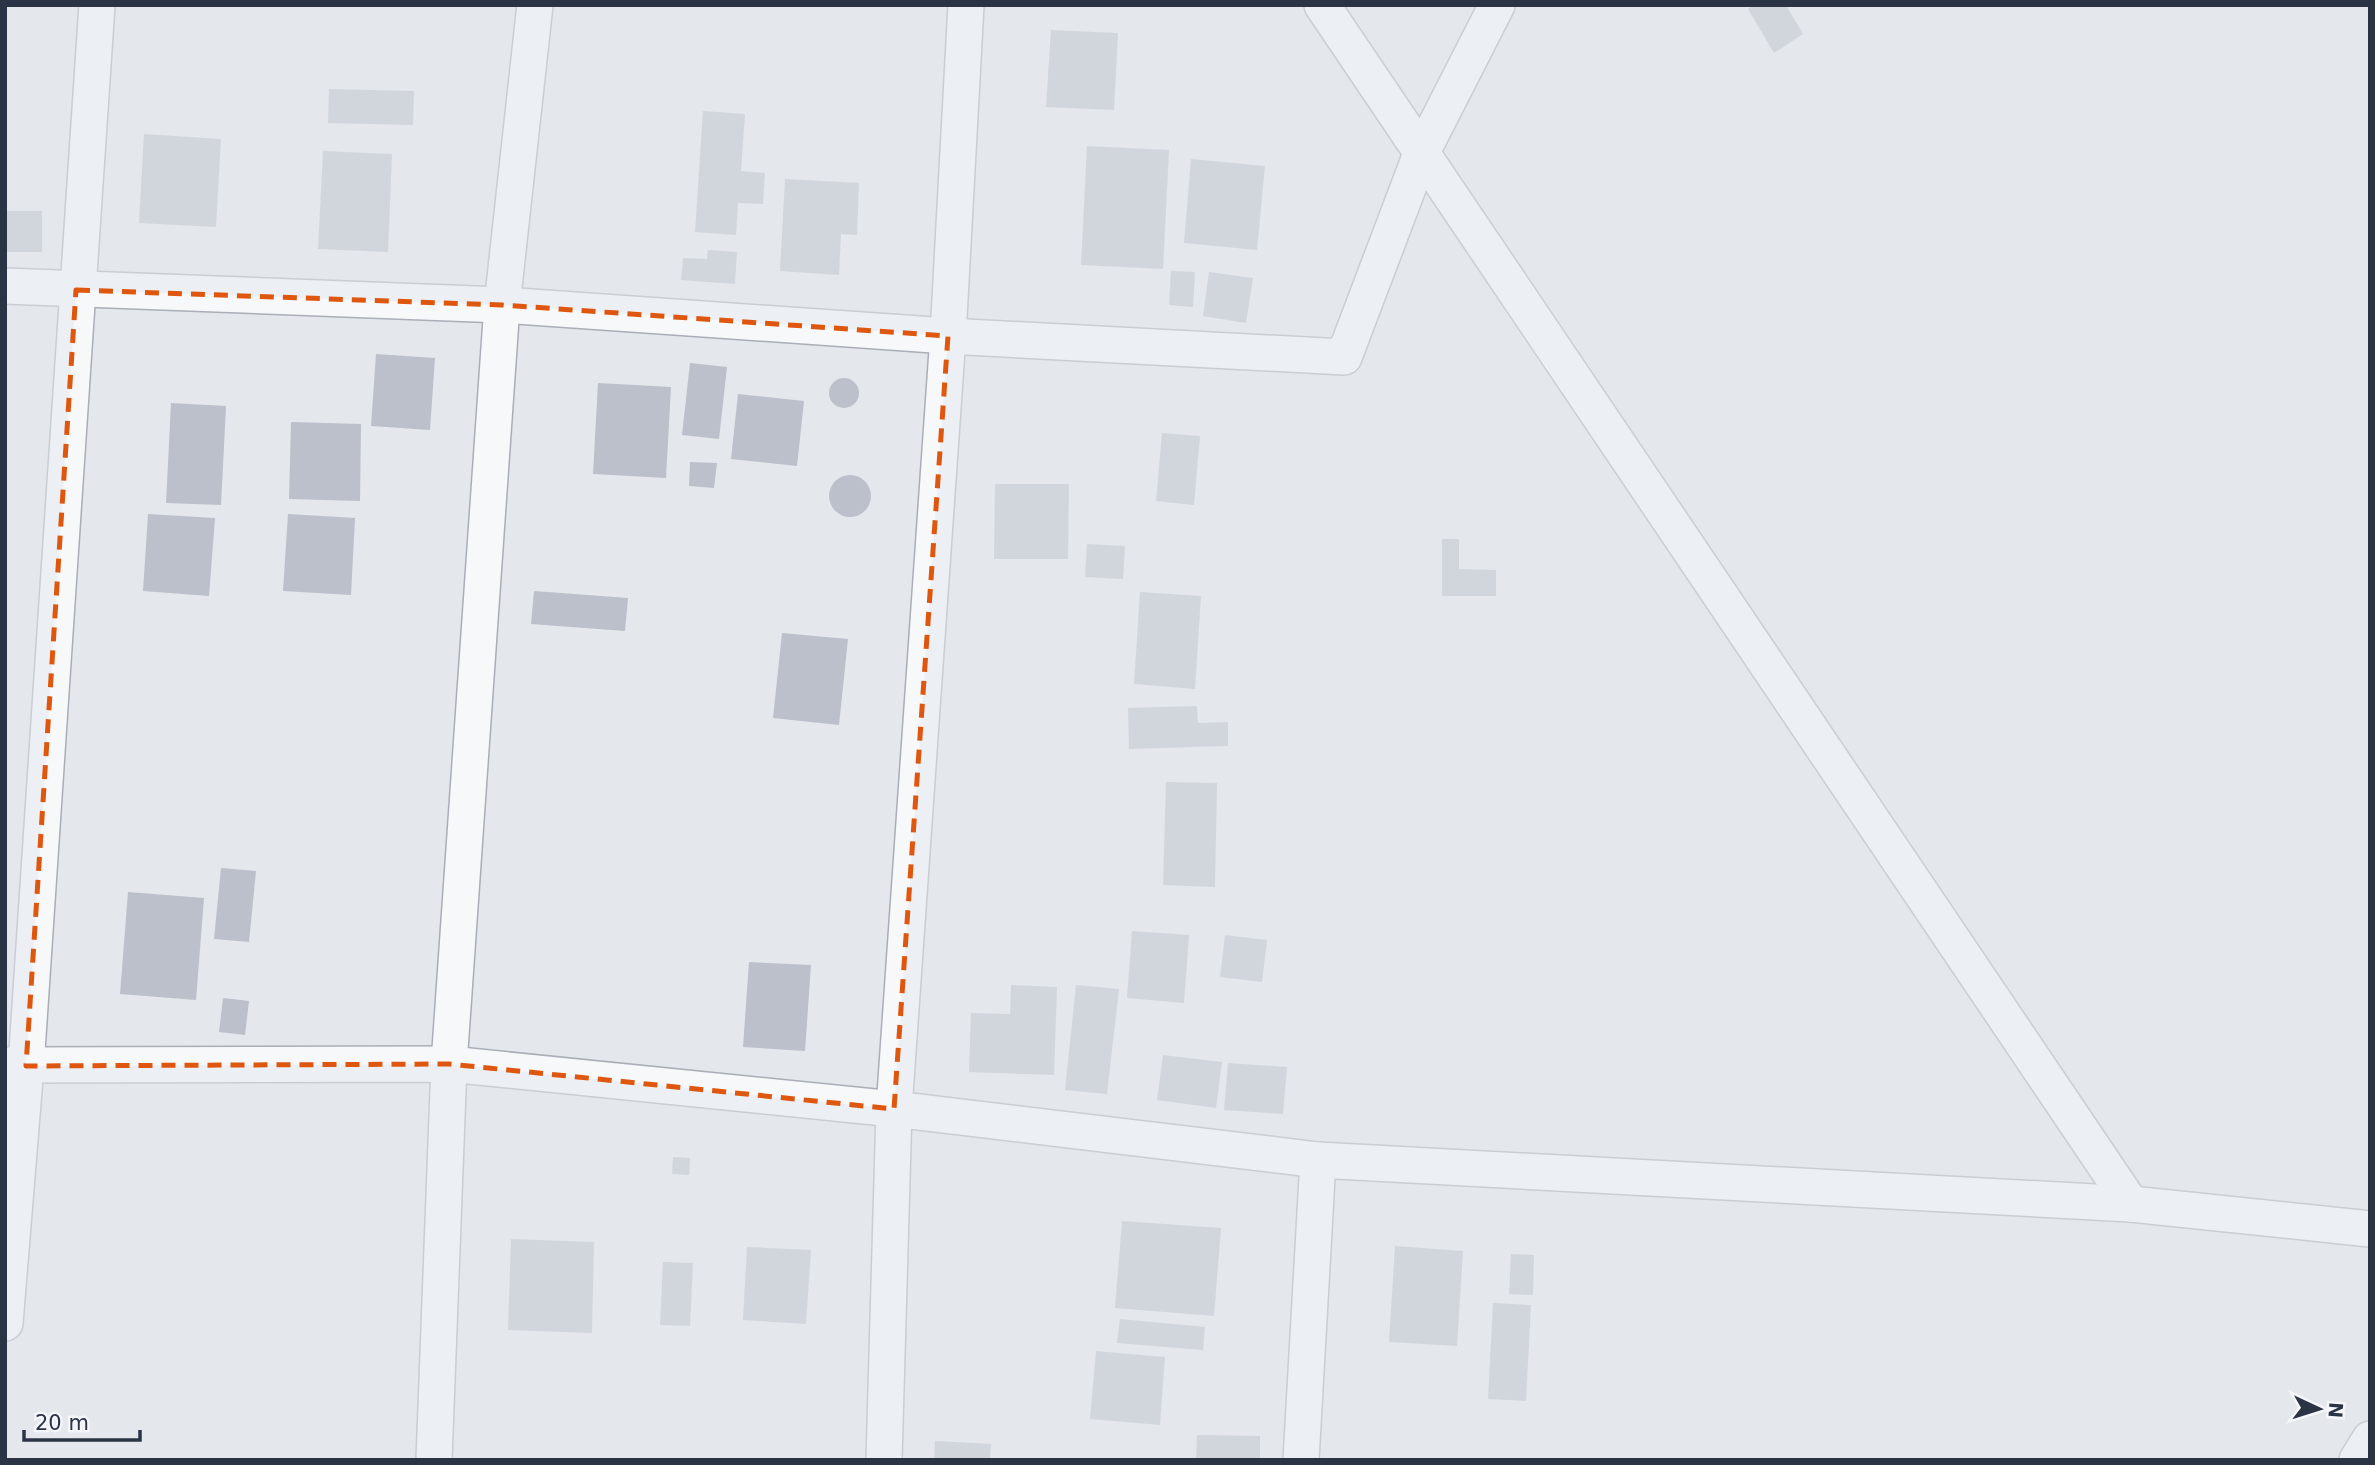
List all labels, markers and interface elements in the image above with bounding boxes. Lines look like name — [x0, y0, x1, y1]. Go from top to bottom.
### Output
north arrow — [2284, 1374, 2354, 1444]
scale bar — [24, 1398, 140, 1442]
text: N — [2324, 1401, 2347, 1419]
text: 20 m — [35, 1411, 89, 1435]

